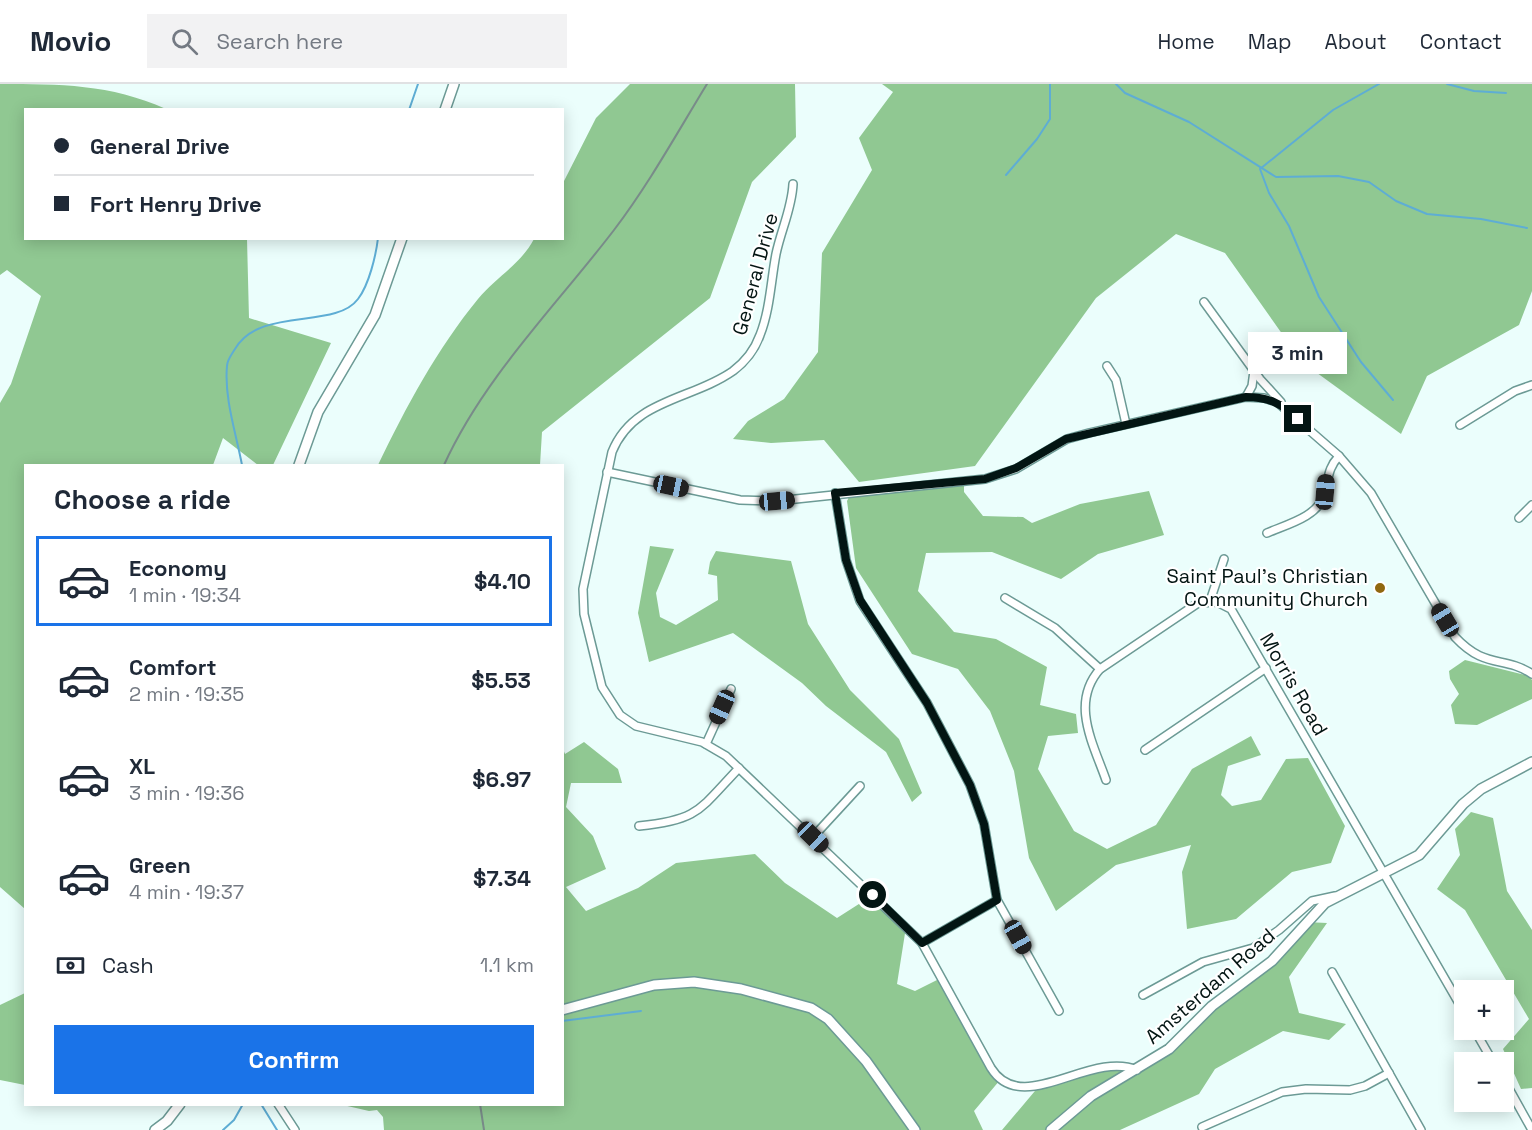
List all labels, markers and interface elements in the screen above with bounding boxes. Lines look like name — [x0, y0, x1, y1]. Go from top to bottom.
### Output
search box — [147, 14, 567, 68]
text: Movio — [30, 23, 111, 59]
icon: search — [168, 25, 201, 58]
text: Search here — [216, 27, 343, 55]
text: Home — [1157, 28, 1215, 55]
text: Map — [1248, 28, 1292, 55]
text: About — [1325, 28, 1387, 55]
text: Contact — [1420, 28, 1502, 55]
text: General Drive — [90, 132, 230, 160]
text: Fort Henry Drive — [90, 190, 262, 218]
street label: General Drive — [726, 210, 784, 338]
callout: 3 min — [1248, 332, 1348, 374]
text: 3 min — [1272, 340, 1323, 366]
route end — [1284, 405, 1311, 432]
car — [652, 473, 690, 499]
car — [1314, 473, 1336, 511]
text: Choose a ride — [54, 482, 231, 517]
car — [758, 490, 796, 512]
icon: car — [57, 554, 111, 608]
text: Economy — [129, 554, 227, 582]
place label: Saint Paul’s Christian Community Church — [1167, 563, 1368, 612]
text: $4.10 — [474, 567, 531, 595]
marker: Saint Paul’s Christian Community Church — [1373, 581, 1387, 595]
text: 1 min · 19:34 — [129, 582, 241, 608]
car — [1428, 600, 1462, 640]
street label: Morris Road — [1254, 628, 1334, 740]
icon: car — [57, 653, 111, 707]
text: Comfort — [129, 653, 217, 681]
text: $5.53 — [471, 666, 531, 694]
text: 2 min · 19:35 — [129, 681, 244, 707]
car — [706, 687, 738, 727]
icon: car — [57, 752, 111, 806]
text: XL — [129, 752, 155, 780]
text: $6.97 — [472, 765, 531, 793]
text: 3 min · 19:36 — [129, 780, 245, 806]
car — [794, 818, 832, 856]
icon: car — [57, 851, 111, 905]
text: Green — [129, 851, 191, 879]
text: $7.34 — [473, 864, 531, 892]
text: 4 min · 19:37 — [129, 879, 244, 905]
route start — [859, 881, 886, 908]
car — [1001, 917, 1035, 957]
street label: Amsterdam Road — [1140, 922, 1280, 1050]
icon: cash — [54, 949, 87, 982]
text: Cash — [102, 951, 154, 979]
text: 1.1 km — [480, 952, 534, 978]
map controls — [1454, 980, 1514, 1112]
button: + — [1454, 980, 1514, 1040]
button: Confirm — [54, 1025, 534, 1094]
button: − — [1454, 1052, 1514, 1112]

